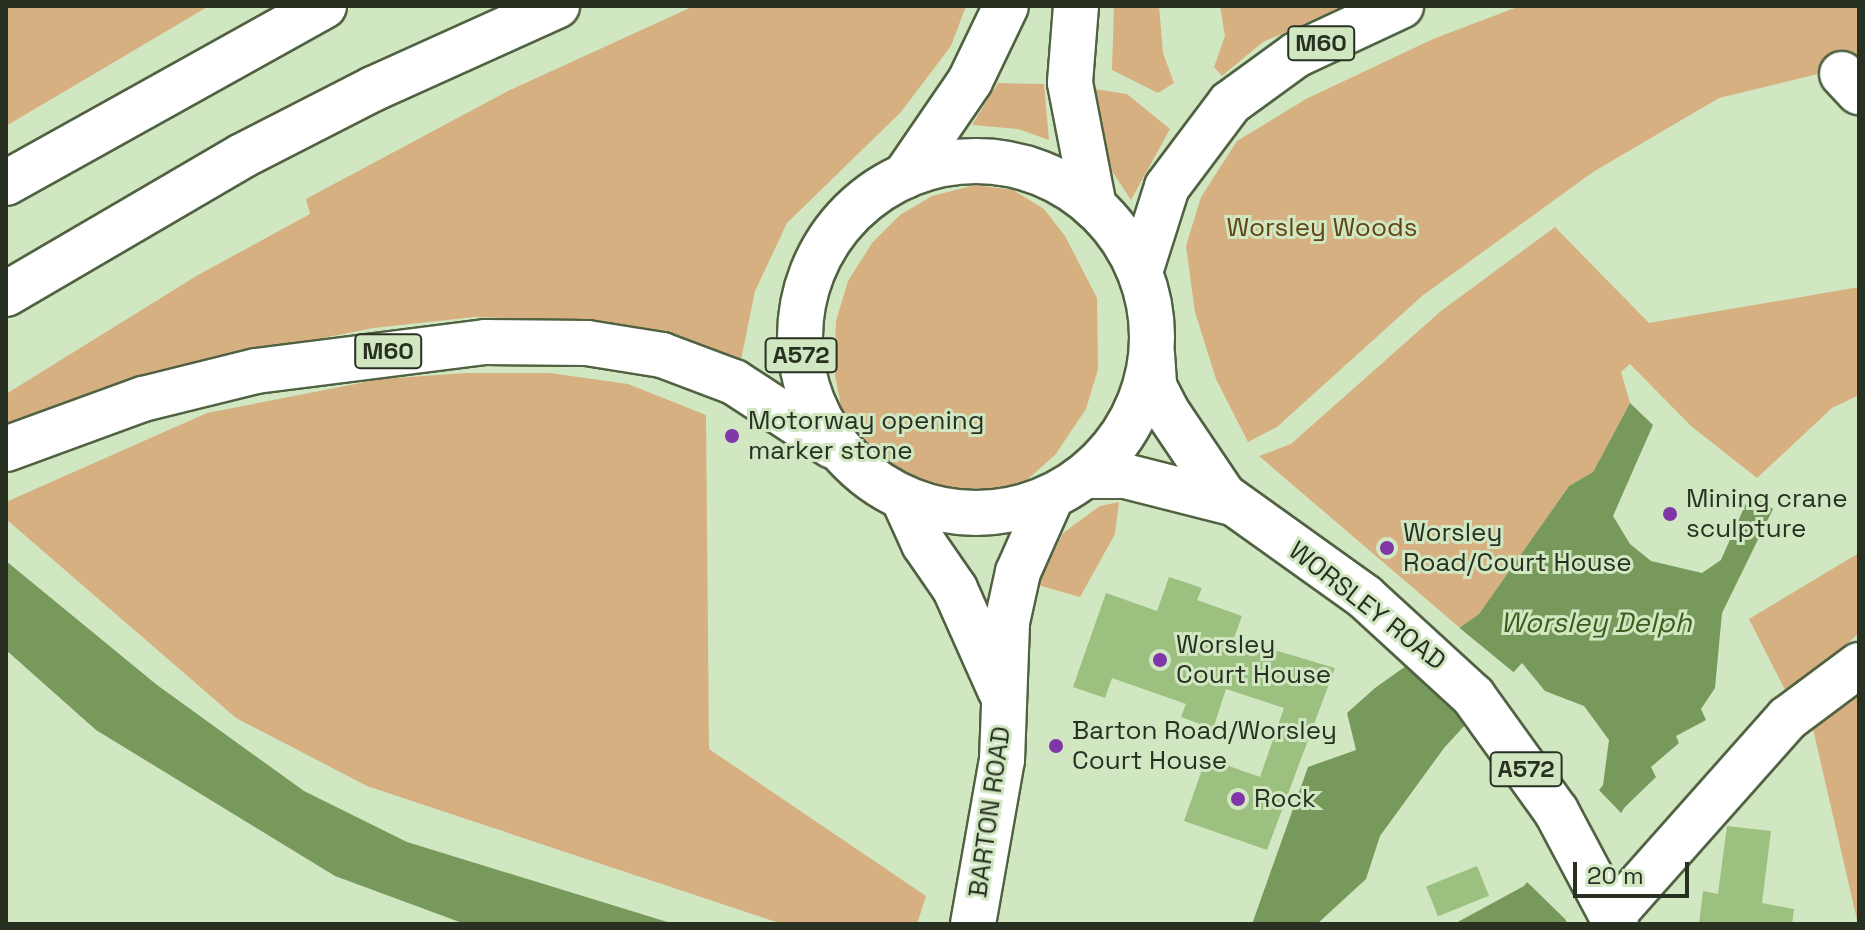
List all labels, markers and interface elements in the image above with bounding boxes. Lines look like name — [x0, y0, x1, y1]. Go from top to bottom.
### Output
road number: M60 — [1287, 23, 1355, 63]
park label: Worsley Woods — [1226, 212, 1418, 244]
road number: M60 — [354, 331, 422, 371]
road number: A572 — [763, 335, 839, 375]
place label: Motorway opening marker stone — [748, 405, 984, 466]
marker: Motorway opening marker stone — [723, 427, 741, 445]
place label: Mining crane sculpture — [1686, 483, 1848, 544]
marker: Mining crane sculpture — [1661, 505, 1679, 523]
place label: Worsley Road/Court House — [1403, 517, 1632, 578]
street label: WORSLEY ROAD — [1282, 535, 1452, 677]
marker: Worsley Road/Court House — [1378, 539, 1396, 557]
water label: Worsley Delph — [1500, 605, 1692, 639]
place label: Worsley Court House — [1176, 629, 1331, 690]
marker: Worsley Court House — [1151, 651, 1169, 669]
place label: Barton Road/Worsley Court House — [1072, 715, 1337, 776]
street label: BARTON ROAD — [963, 724, 1017, 900]
marker: Barton Road/Worsley Court House — [1047, 737, 1065, 755]
road number: A572 — [1488, 749, 1564, 789]
place label: Rock — [1254, 783, 1316, 815]
marker: Rock — [1229, 790, 1247, 808]
scale bar — [1577, 846, 1693, 896]
text: 20 m — [1587, 860, 1644, 891]

